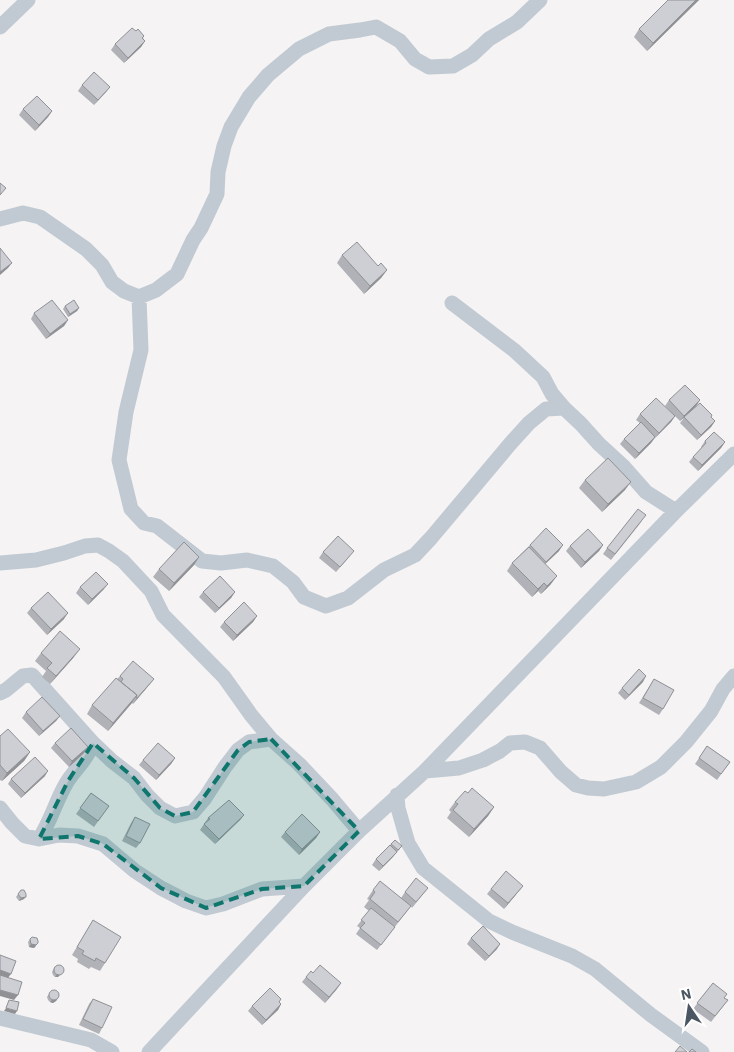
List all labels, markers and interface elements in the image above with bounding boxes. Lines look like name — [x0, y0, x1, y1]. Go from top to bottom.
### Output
north arrow — [664, 982, 714, 1032]
text: N — [679, 984, 693, 1004]

